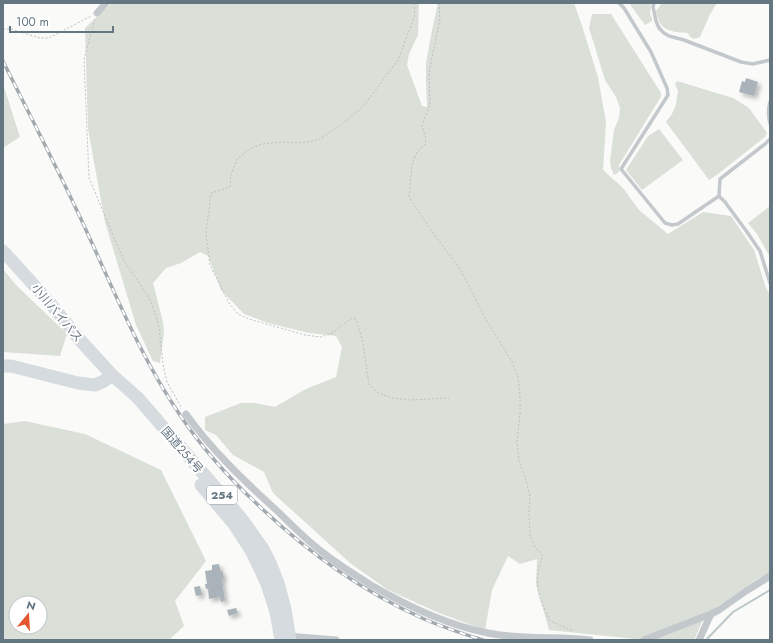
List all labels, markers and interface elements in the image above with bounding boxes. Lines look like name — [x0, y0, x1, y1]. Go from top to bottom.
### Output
scale bar — [10, 8, 113, 34]
text: 100 m — [16, 13, 49, 31]
street label: 小川バイパス — [27, 280, 87, 346]
street label: 国道254号 — [157, 423, 207, 477]
road number: 254 — [207, 486, 237, 504]
north arrow — [8, 595, 48, 635]
text: N — [24, 597, 38, 614]

